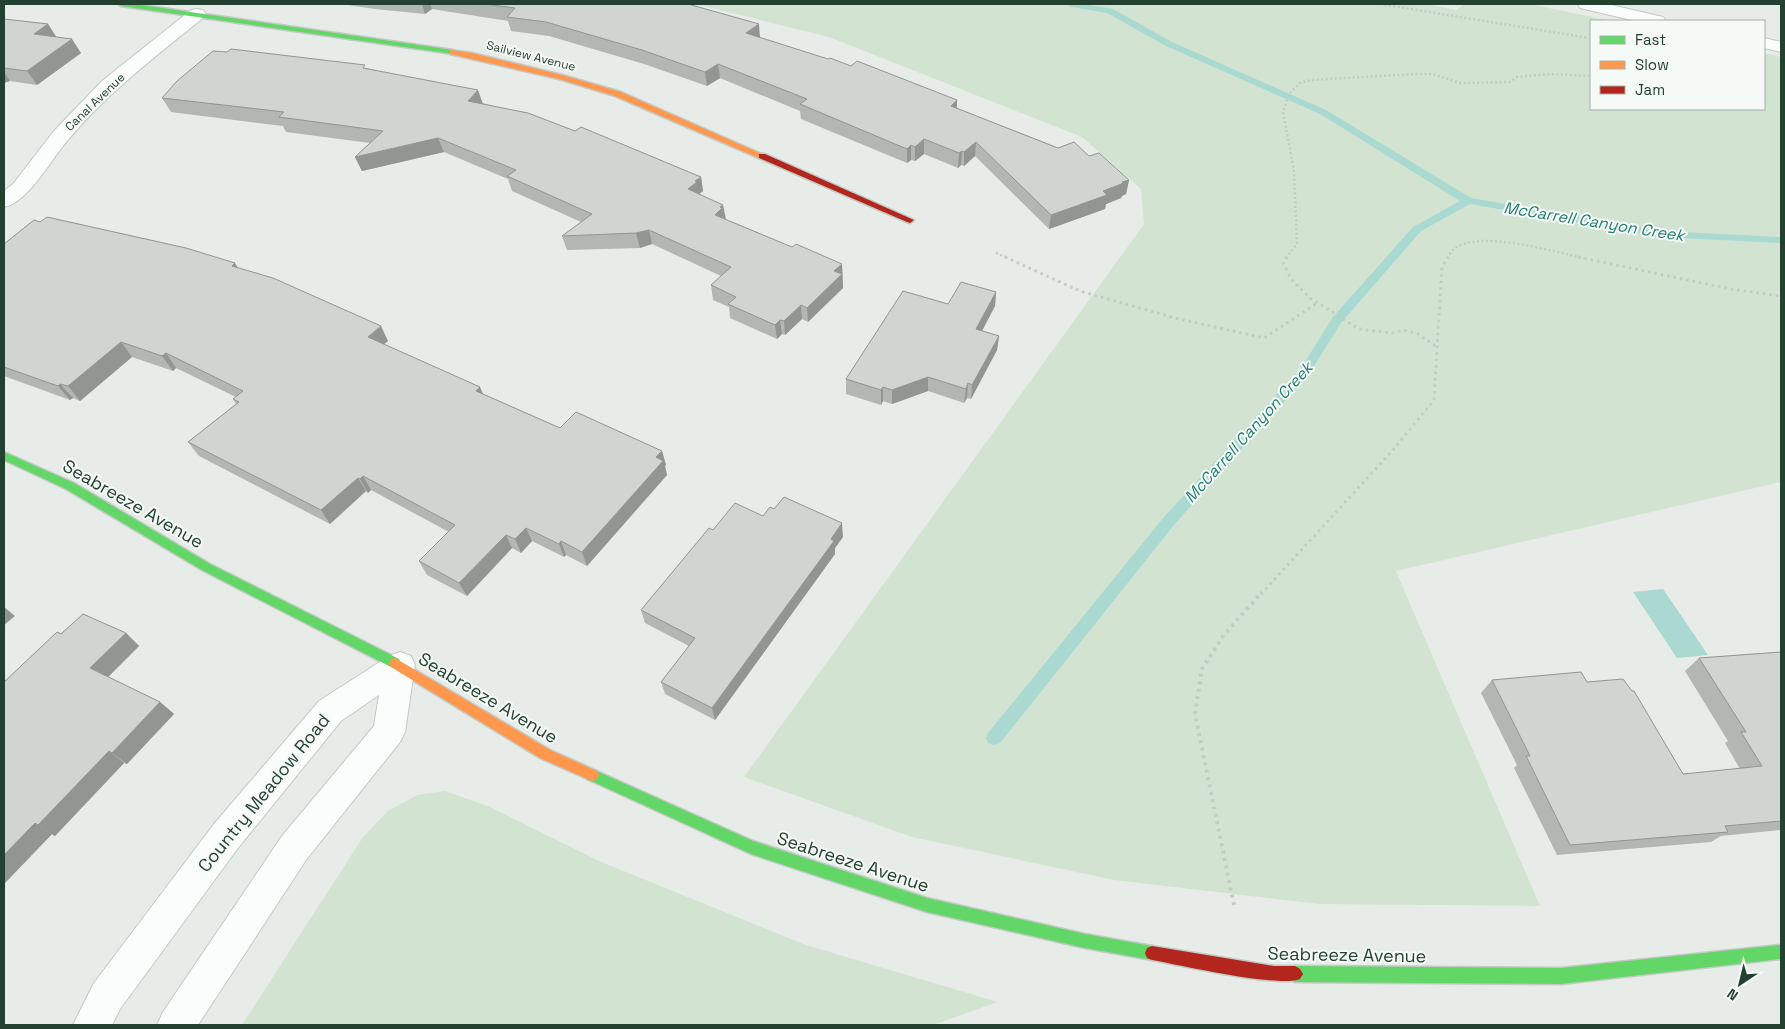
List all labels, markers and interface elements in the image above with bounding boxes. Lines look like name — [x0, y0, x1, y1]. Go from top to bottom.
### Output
legend — [1590, 20, 1765, 110]
text: Fast — [1635, 30, 1666, 49]
street label: Sailview Avenue — [485, 37, 577, 75]
text: Slow — [1635, 55, 1669, 74]
street label: Canal Avenue — [62, 69, 128, 135]
text: Jam — [1635, 80, 1665, 99]
water label: McCarrell Canyon Creek — [1502, 197, 1688, 247]
water label: McCarrell Canyon Creek — [1180, 356, 1319, 507]
street label: Seabreeze Avenue — [59, 454, 208, 553]
street label: Seabreeze Avenue — [414, 647, 562, 748]
street label: Country Meadow Road — [193, 709, 335, 877]
street label: Seabreeze Avenue — [774, 826, 932, 897]
street label: Seabreeze Avenue — [1267, 942, 1427, 967]
north arrow — [1715, 959, 1765, 1009]
text: N — [1724, 985, 1742, 1005]

